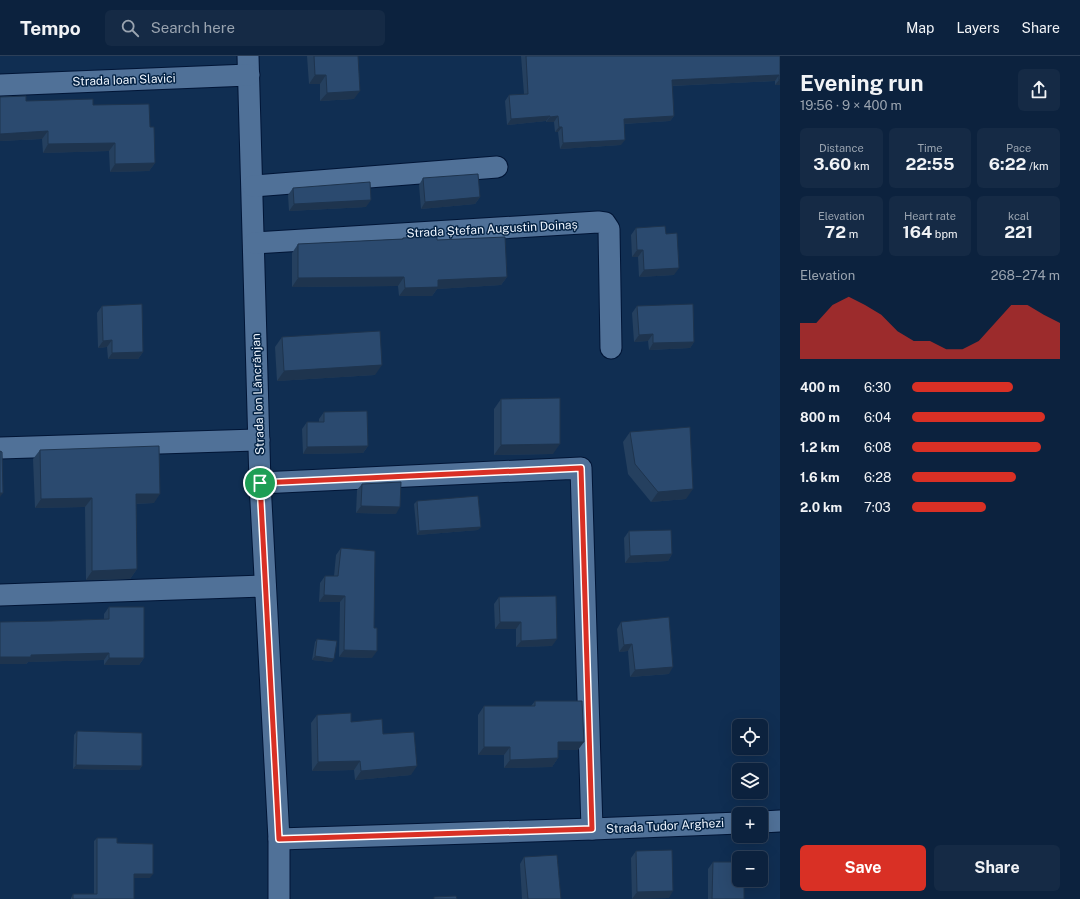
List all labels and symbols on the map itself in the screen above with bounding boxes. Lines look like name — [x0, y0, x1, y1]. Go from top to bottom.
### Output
street label: Strada Ioan Slavici — [72, 71, 176, 89]
street label: Strada Ștefan Augustin Doinaș — [406, 218, 578, 240]
street label: Strada Ion Lăncrănjan — [249, 333, 267, 455]
pin — [243, 466, 277, 500]
street label: Strada Tudor Arghezi — [606, 816, 724, 836]

